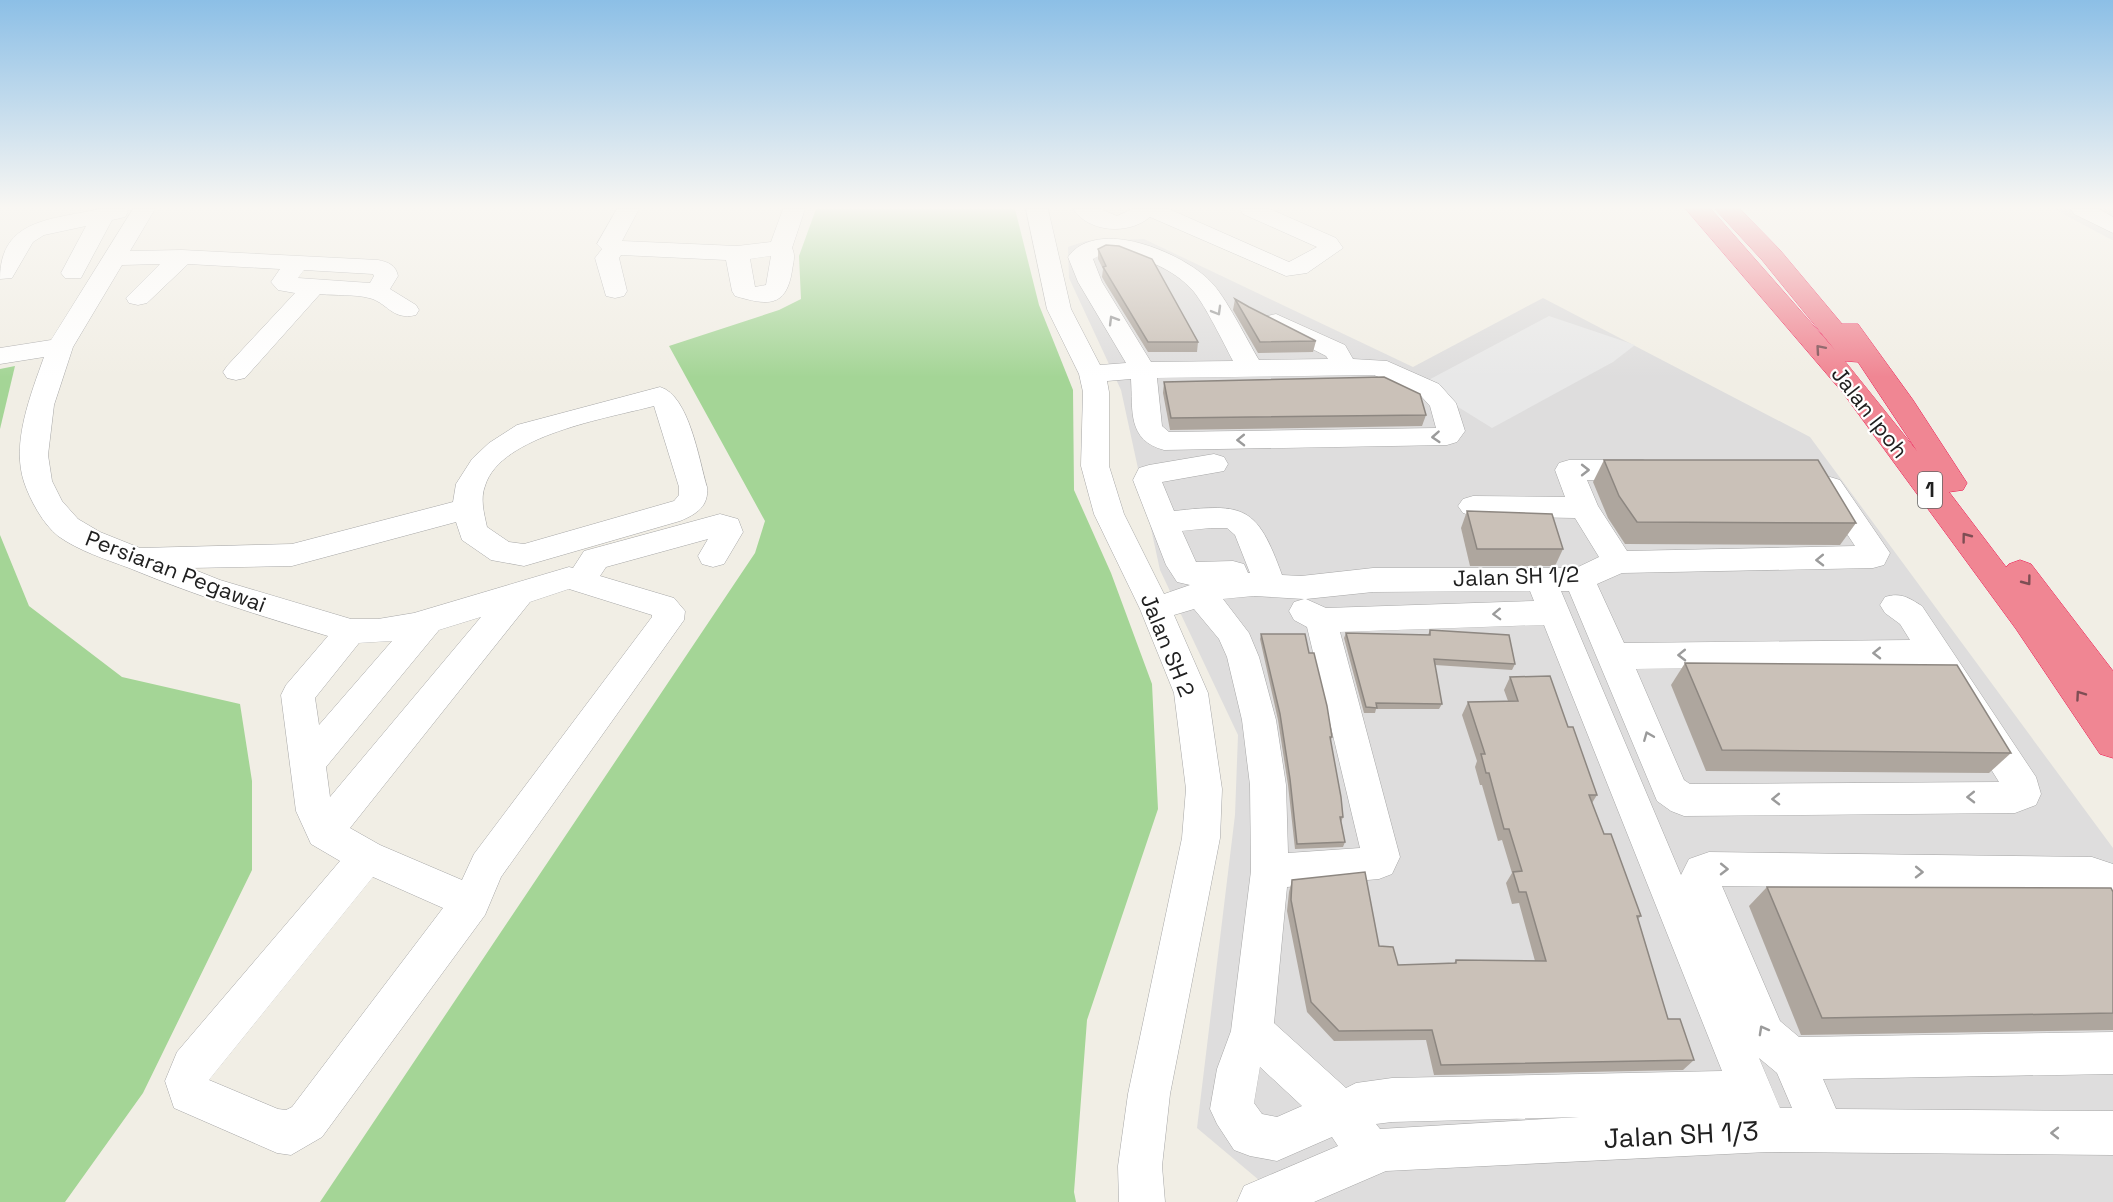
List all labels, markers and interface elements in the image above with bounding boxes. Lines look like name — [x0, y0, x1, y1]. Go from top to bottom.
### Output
one-way arrow — [1210, 305, 1221, 315]
one-way arrow — [1109, 316, 1120, 326]
one-way arrow — [1817, 345, 1828, 356]
street label: Jalan Ipoh — [1825, 360, 1915, 464]
one-way arrow — [1432, 430, 1441, 443]
one-way arrow — [1237, 434, 1246, 446]
one-way arrow — [1581, 464, 1590, 476]
road number: 1 — [1918, 472, 1942, 508]
street label: Persiaran Pegawai — [82, 524, 270, 618]
one-way arrow — [1962, 532, 1973, 543]
one-way arrow — [1815, 554, 1824, 566]
street label: Jalan SH 1/2 — [1452, 560, 1580, 592]
one-way arrow — [2020, 575, 2031, 586]
street label: Jalan SH 2 — [1135, 589, 1201, 701]
one-way arrow — [1493, 608, 1502, 620]
one-way arrow — [1873, 647, 1882, 659]
one-way arrow — [1678, 649, 1687, 661]
one-way arrow — [2076, 690, 2087, 701]
one-way arrow — [1643, 731, 1655, 742]
one-way arrow — [1966, 791, 1975, 803]
one-way arrow — [1771, 793, 1780, 805]
one-way arrow — [1719, 863, 1728, 875]
one-way arrow — [1914, 865, 1923, 878]
one-way arrow — [1759, 1026, 1770, 1036]
street label: Jalan SH 1/3 — [1603, 1113, 1759, 1156]
one-way arrow — [2050, 1127, 2059, 1139]

